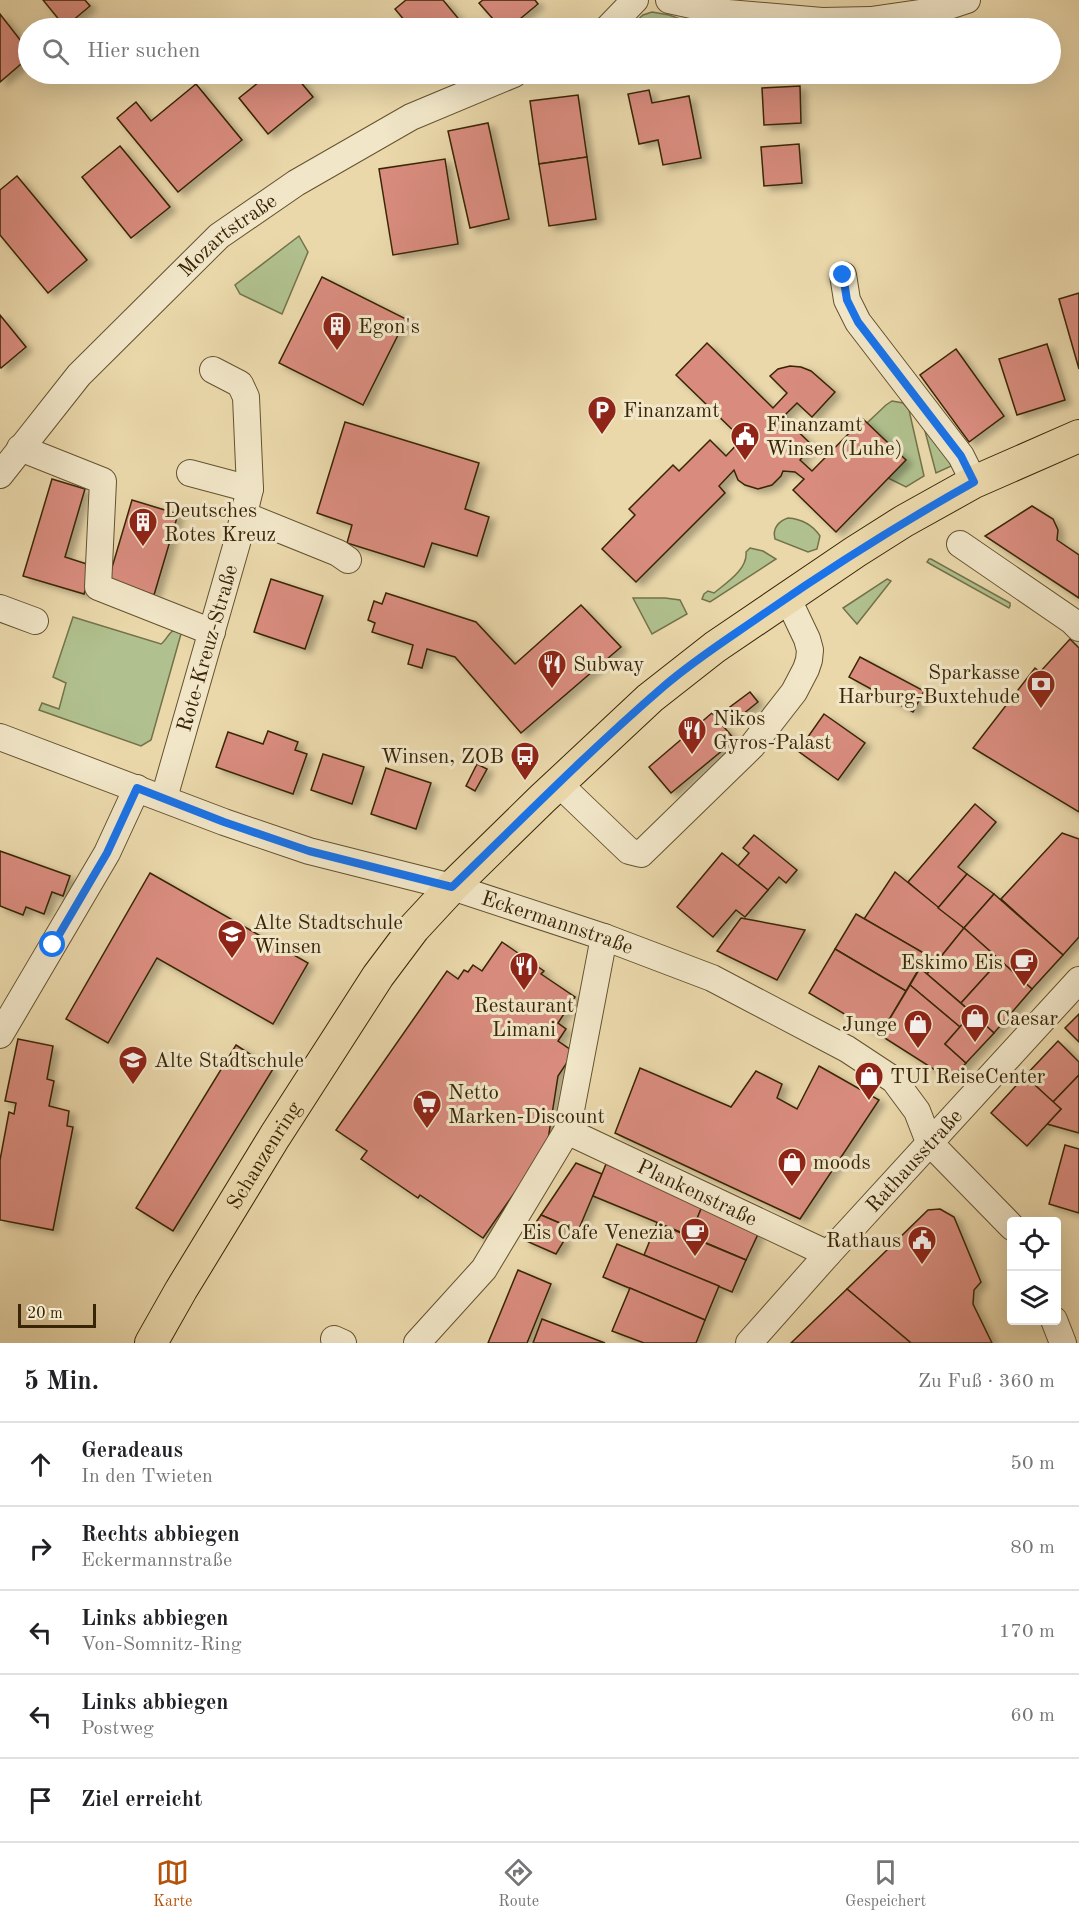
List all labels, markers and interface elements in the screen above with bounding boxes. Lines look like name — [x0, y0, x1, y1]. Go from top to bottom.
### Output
search box — [18, 18, 1061, 84]
icon: search — [39, 35, 72, 68]
text: Hier suchen — [87, 40, 200, 62]
street label: Mozartstraße — [175, 190, 281, 282]
route end — [829, 261, 855, 287]
building icon: Egon's — [321, 310, 353, 352]
place label: Egon's — [358, 317, 420, 338]
parking icon: Finanzamt — [586, 394, 618, 436]
place label: Finanzamt — [623, 401, 720, 422]
place label: Finanzamt Winsen (Luhe) — [766, 415, 902, 460]
public building icon: Finanzamt Winsen (Luhe) — [729, 420, 761, 462]
place label: Deutsches Rotes Kreuz — [164, 501, 276, 546]
building icon: Deutsches Rotes Kreuz — [127, 506, 159, 548]
street label: Rote-Kreuz-Straße — [174, 562, 242, 734]
restaurant icon: Subway — [536, 648, 568, 690]
place label: Subway — [573, 655, 644, 676]
place label: Sparkasse Harburg-Buxtehude — [838, 663, 1020, 708]
bank icon: Sparkasse Harburg-Buxtehude — [1025, 668, 1057, 710]
place label: Nikos Gyros-Palast — [713, 709, 831, 754]
restaurant icon: Nikos Gyros-Palast — [676, 714, 708, 756]
bus stop icon: Winsen, ZOB — [509, 740, 541, 782]
place label: Winsen, ZOB — [381, 747, 504, 768]
street label: Eckermannstraße — [478, 888, 636, 959]
place label: Alte Stadtschule Winsen — [253, 913, 403, 958]
school or university icon: Alte Stadtschule Winsen — [216, 918, 248, 960]
route start — [39, 931, 65, 957]
cafe icon: Eskimo Eis — [1008, 946, 1040, 988]
restaurant icon: Restaurant Limani — [508, 950, 540, 992]
place label: Eskimo Eis — [901, 953, 1003, 974]
place label: Restaurant Limani — [474, 996, 574, 1041]
shop icon: Caesar — [959, 1002, 991, 1044]
shop icon: Junge — [902, 1008, 934, 1050]
place label: Caesar — [996, 1009, 1059, 1030]
place label: Junge — [842, 1015, 897, 1036]
school or university icon: Alte Stadtschule — [117, 1044, 149, 1086]
place label: Alte Stadtschule — [154, 1051, 304, 1072]
shop icon: TUI ReiseCenter — [853, 1060, 885, 1102]
place label: TUI ReiseCenter — [890, 1067, 1046, 1088]
place label: Netto Marken-Discount — [448, 1083, 605, 1128]
supermarket icon: Netto Marken-Discount — [411, 1088, 443, 1130]
street label: Schanzenring — [224, 1098, 307, 1214]
street label: Rathausstraße — [863, 1106, 967, 1217]
shop icon: moods — [776, 1146, 808, 1188]
place label: moods — [813, 1153, 871, 1174]
street label: Plankenstraße — [633, 1157, 760, 1231]
cafe icon: Eis Cafe Venezia — [679, 1216, 711, 1258]
map controls — [1007, 1217, 1061, 1325]
button: locate — [1007, 1217, 1061, 1271]
place label: Eis Cafe Venezia — [522, 1223, 674, 1244]
public building icon: Rathaus — [906, 1224, 938, 1266]
place label: Rathaus — [826, 1231, 901, 1252]
button: layers — [1007, 1271, 1061, 1325]
scale bar — [18, 1301, 96, 1328]
text: 20 m — [27, 1306, 63, 1322]
text: 5 Min. — [24, 1369, 99, 1395]
text: Zu Fuß · 360 m — [918, 1372, 1055, 1392]
text: Geradeaus — [81, 1440, 183, 1462]
icon: ahead — [24, 1448, 57, 1481]
text: 50 m — [1010, 1454, 1055, 1474]
text: In den Twieten — [81, 1467, 213, 1487]
text: Rechts abbiegen — [81, 1524, 240, 1546]
icon: right — [24, 1532, 57, 1565]
text: 80 m — [1010, 1538, 1055, 1558]
text: Eckermannstraße — [81, 1551, 232, 1571]
text: Links abbiegen — [81, 1608, 229, 1630]
icon: left — [24, 1616, 57, 1649]
text: 170 m — [999, 1622, 1055, 1642]
text: Von-Somnitz-Ring — [81, 1635, 242, 1655]
text: Links abbiegen — [81, 1692, 229, 1714]
icon: left — [24, 1700, 57, 1733]
text: 60 m — [1010, 1706, 1055, 1726]
text: Postweg — [81, 1719, 154, 1739]
icon: arrive — [24, 1784, 57, 1817]
text: Ziel erreicht — [81, 1789, 202, 1811]
tab: Karte — [153, 1856, 192, 1912]
tab: Route — [498, 1856, 539, 1912]
tab: Gespeichert — [845, 1856, 926, 1912]

